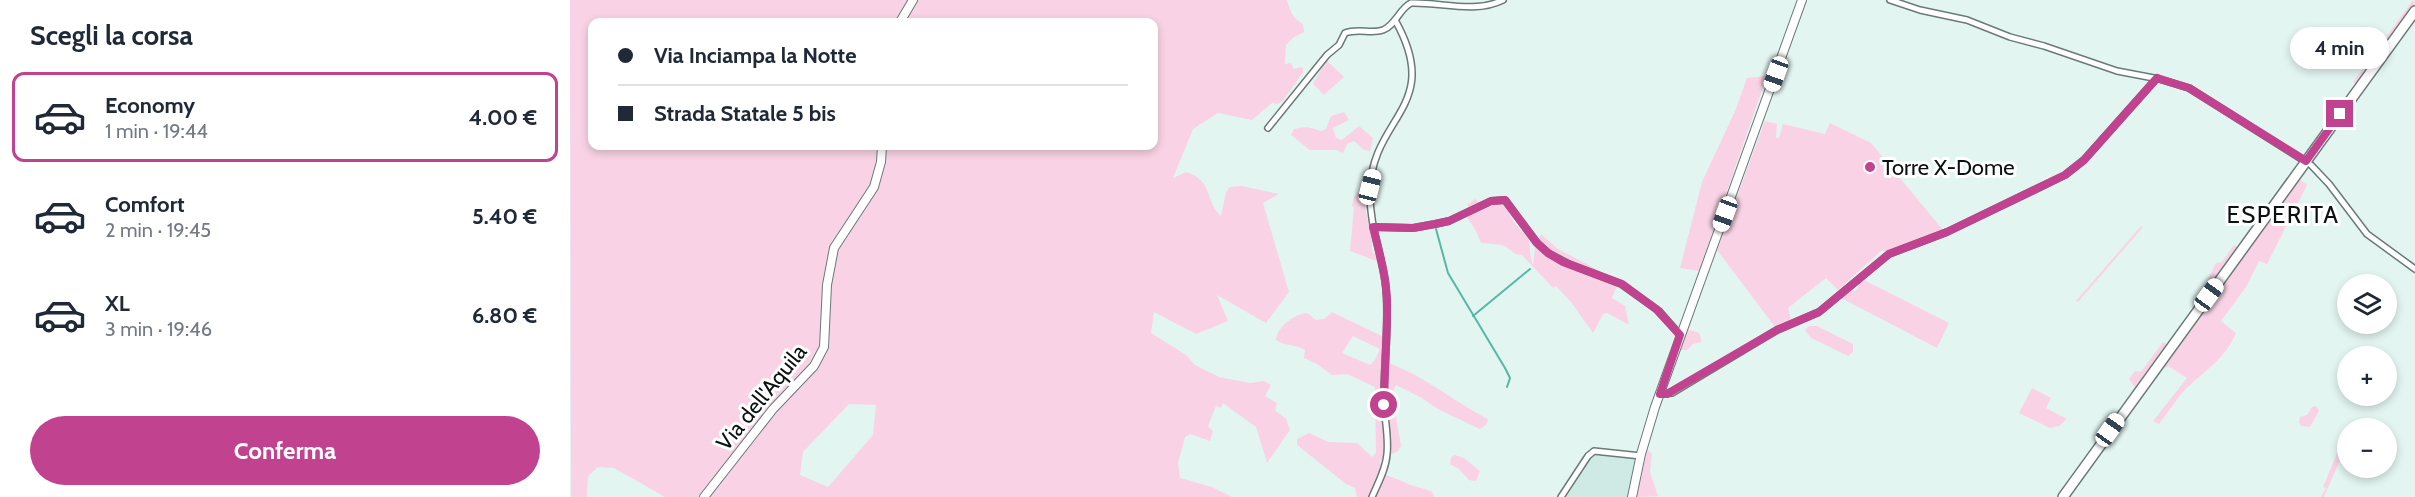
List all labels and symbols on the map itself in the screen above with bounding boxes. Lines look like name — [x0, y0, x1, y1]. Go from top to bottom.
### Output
callout: 4 min — [2290, 27, 2390, 69]
car — [1761, 54, 1791, 94]
route end — [2326, 100, 2353, 127]
place label: Torre X-Dome — [1882, 154, 2015, 181]
marker: Torre X-Dome — [1863, 160, 1877, 174]
car — [1357, 167, 1383, 207]
car — [1710, 194, 1740, 234]
district label: ESPERITA — [2226, 200, 2340, 229]
car — [2191, 275, 2227, 315]
street label: Via dell'Aquila — [710, 339, 813, 456]
route start — [1370, 391, 1397, 418]
car — [2092, 410, 2128, 450]

